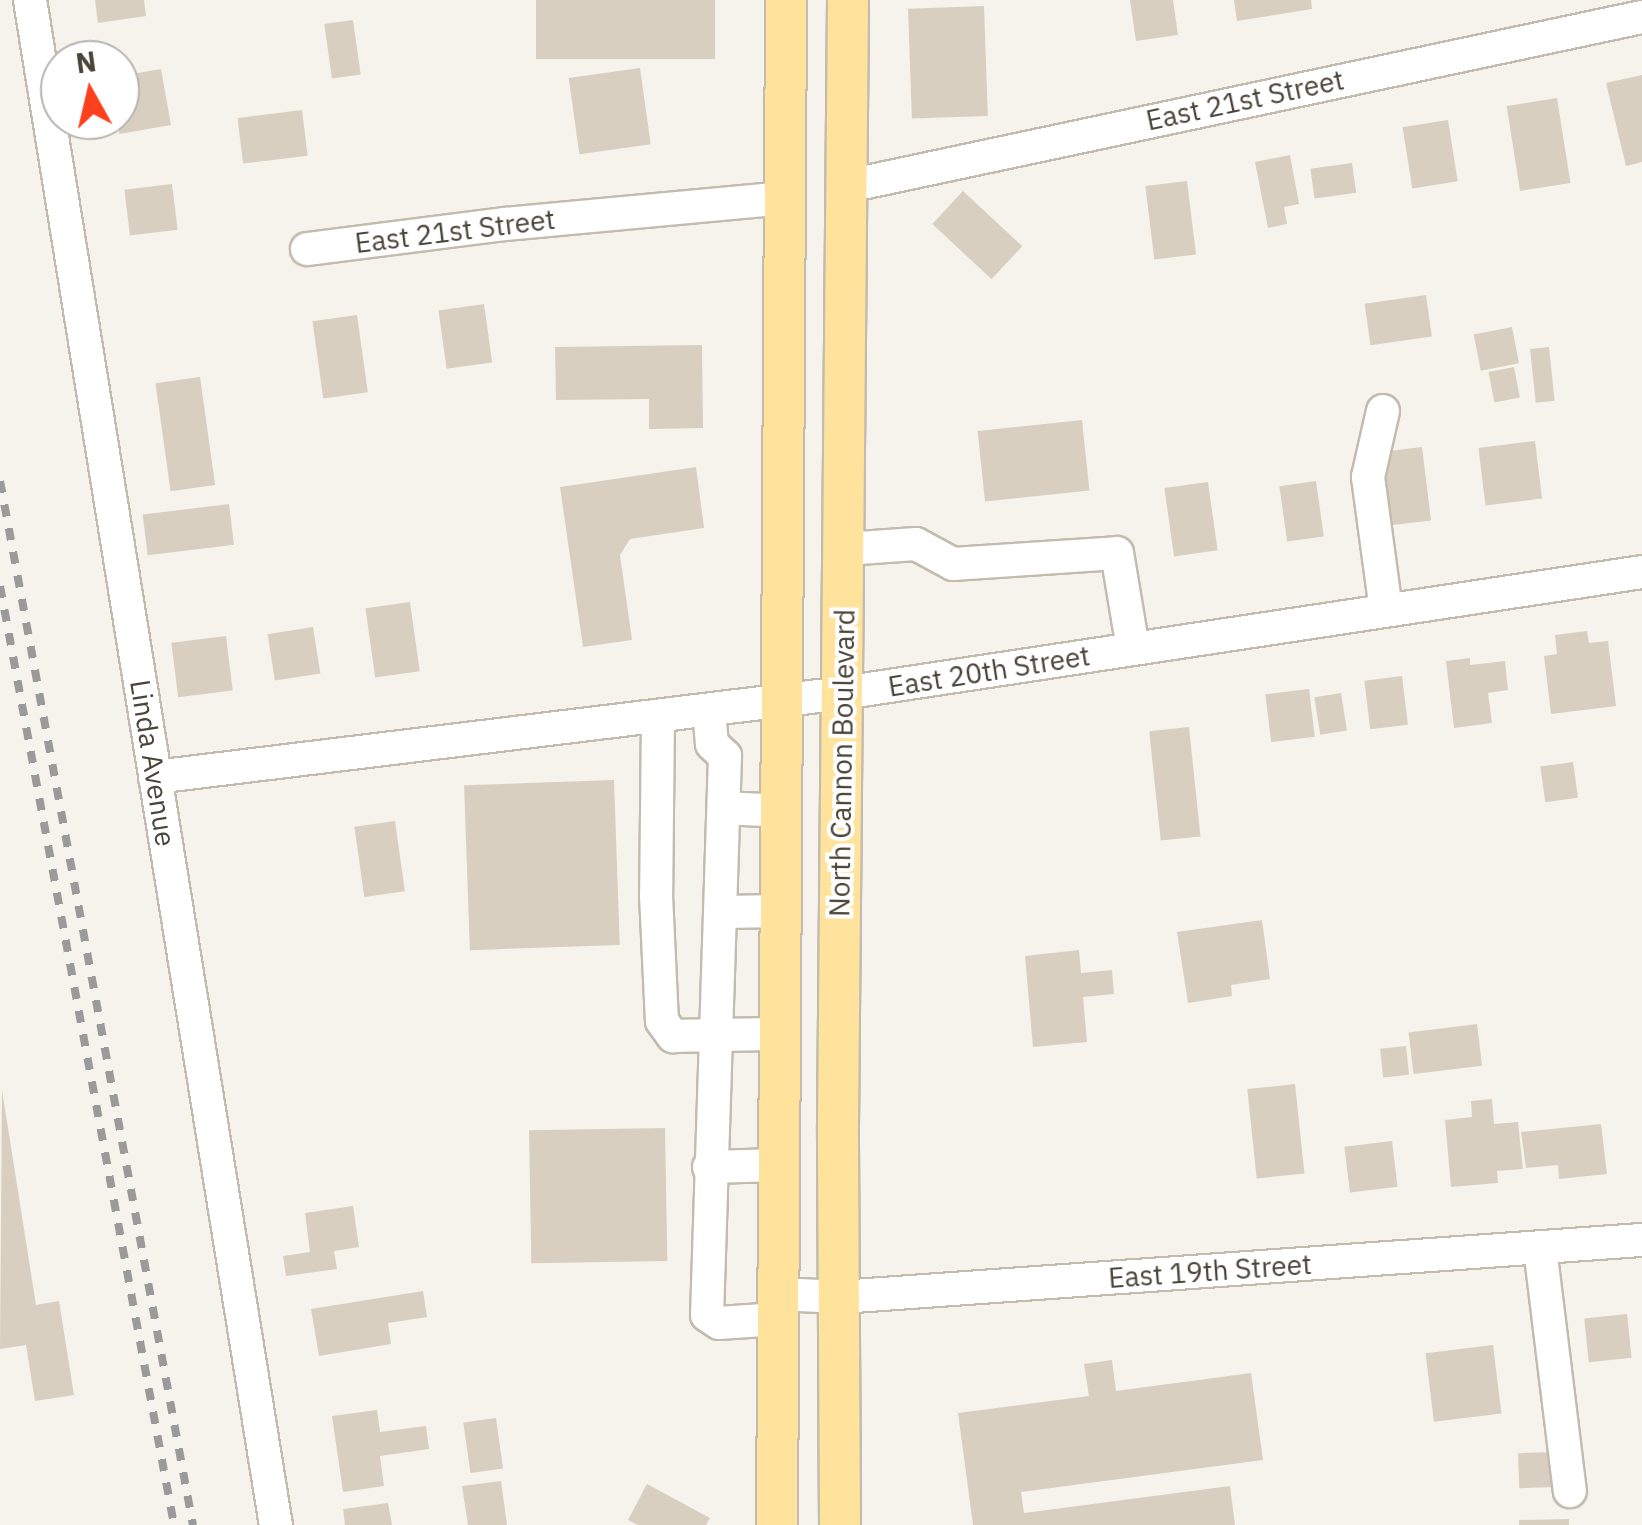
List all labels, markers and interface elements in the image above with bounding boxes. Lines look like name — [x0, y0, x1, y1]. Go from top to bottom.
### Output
north arrow — [40, 40, 140, 140]
text: N — [73, 42, 99, 82]
street label: East 21st Street — [1143, 63, 1347, 137]
street label: East 21st Street — [353, 202, 557, 260]
street label: North Cannon Boulevard — [823, 609, 861, 917]
street label: East 20th Street — [886, 638, 1092, 704]
street label: Linda Avenue — [123, 677, 183, 849]
street label: East 19th Street — [1107, 1247, 1313, 1295]

